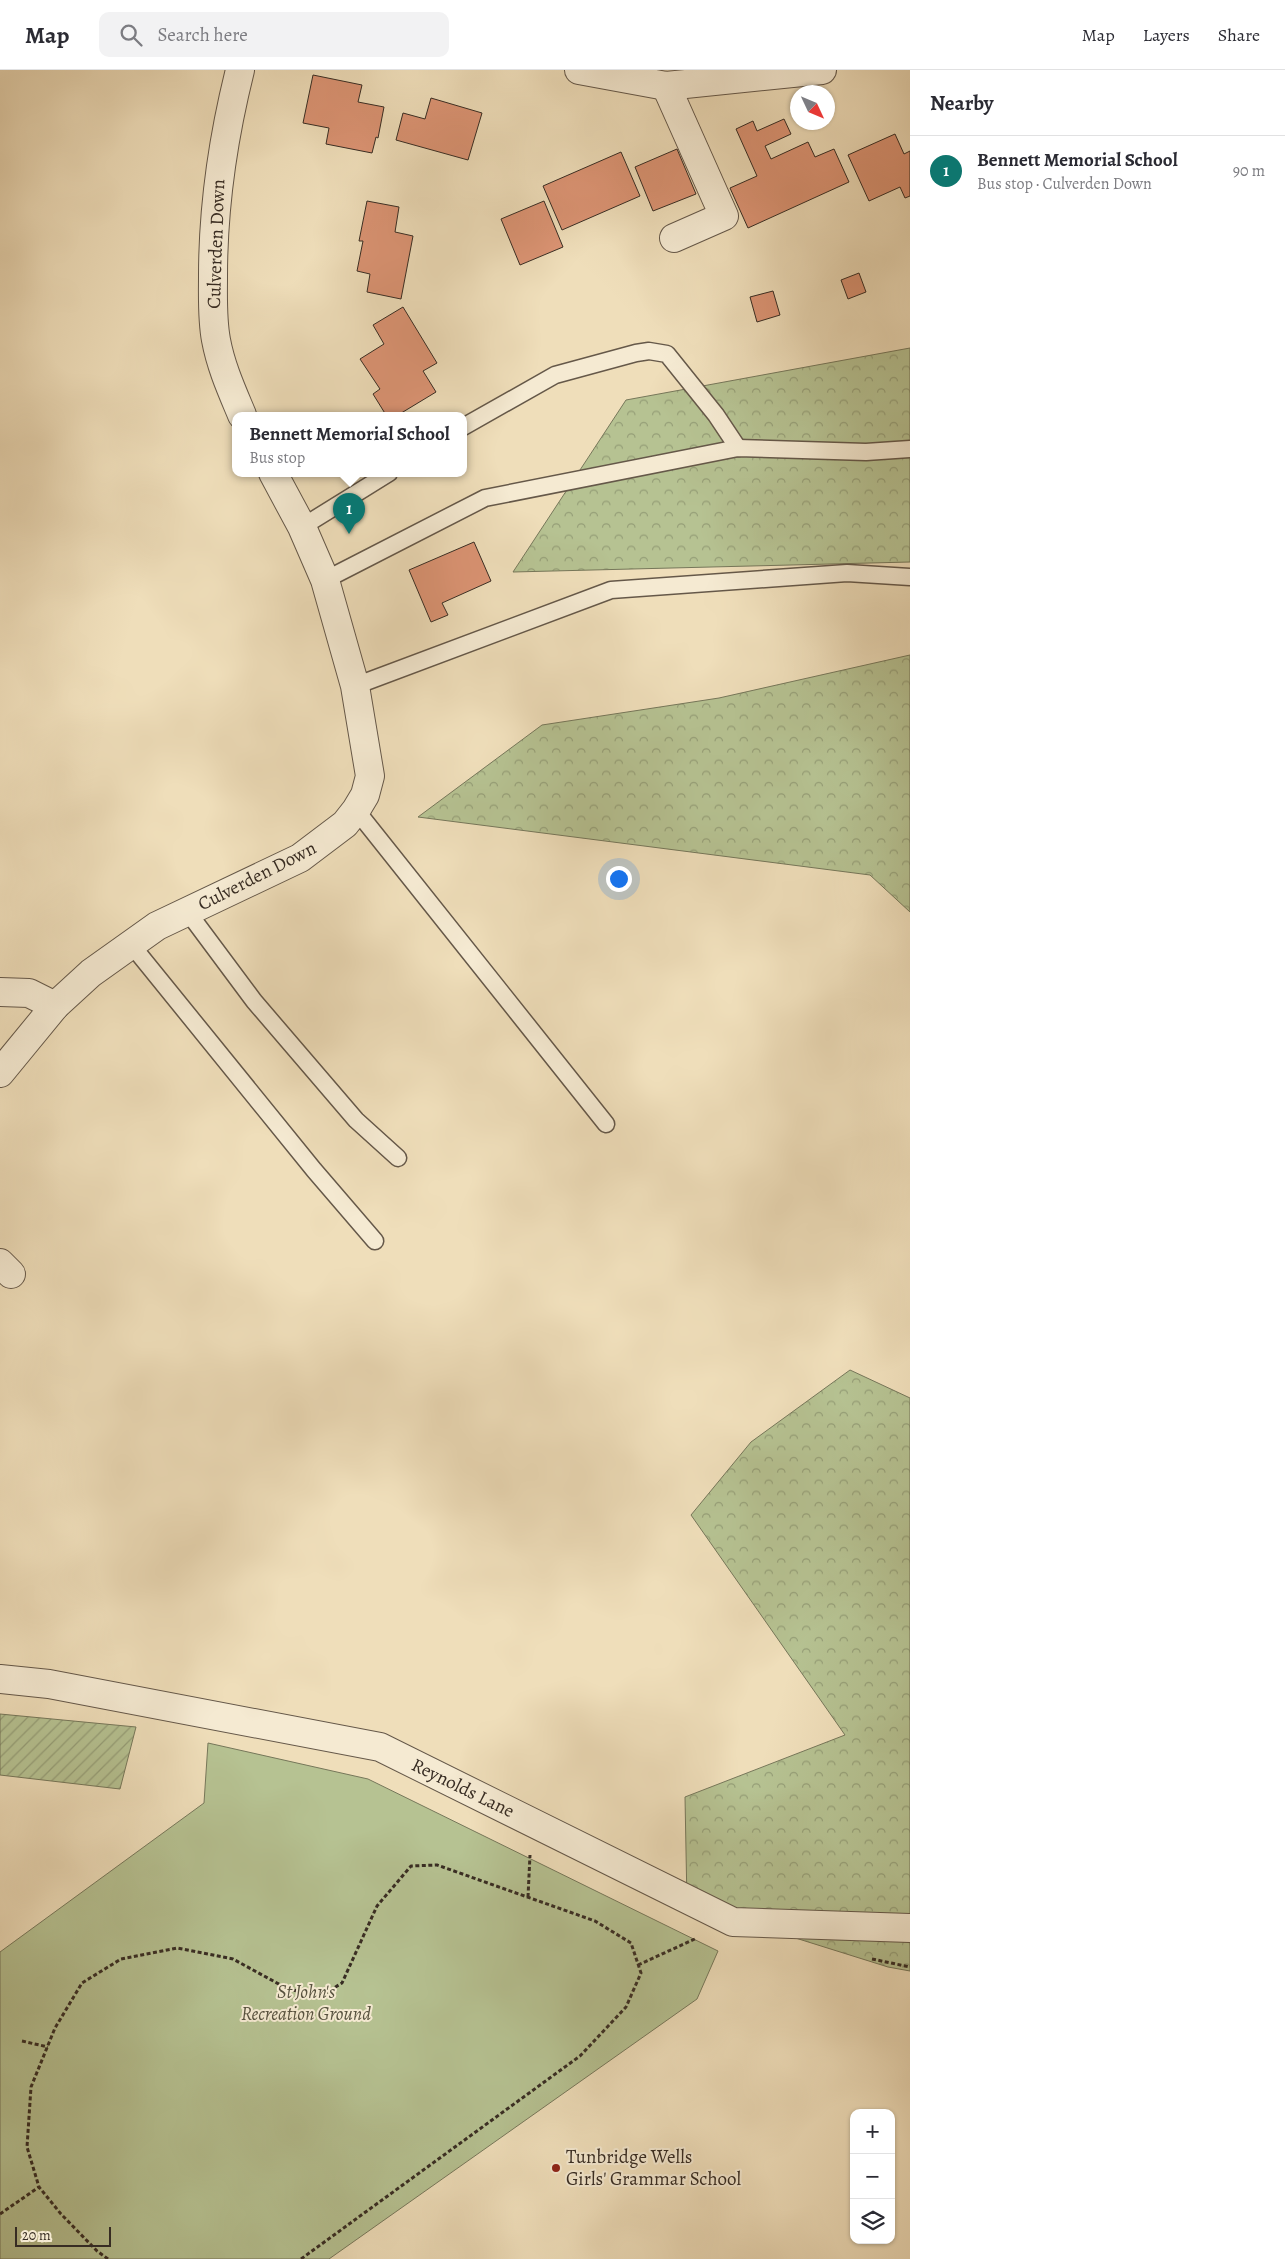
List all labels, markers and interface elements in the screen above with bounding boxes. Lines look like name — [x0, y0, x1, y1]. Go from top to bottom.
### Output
search box — [99, 12, 449, 57]
text: Map — [25, 19, 69, 51]
icon: search — [117, 21, 145, 49]
text: Search here — [157, 22, 248, 48]
text: Map — [1082, 23, 1115, 47]
text: Layers — [1143, 23, 1190, 47]
text: Share — [1218, 23, 1260, 47]
north arrow — [790, 85, 835, 130]
text: Nearby — [930, 89, 993, 117]
text: Bennett Memorial School — [977, 147, 1178, 173]
text: 1 — [943, 160, 949, 182]
text: 90 m — [1233, 160, 1265, 182]
text: Bus stop · Culverden Down — [977, 173, 1152, 195]
street label: Culverden Down — [201, 179, 231, 309]
popup — [232, 412, 467, 477]
text: Bennett Memorial School — [249, 421, 450, 447]
text: Bus stop — [249, 447, 305, 469]
pin: 1 — [333, 493, 365, 534]
street label: Culverden Down — [193, 835, 321, 917]
your location — [606, 866, 632, 892]
street label: Reynolds Lane — [407, 1752, 519, 1824]
park label: St John's Recreation Ground — [241, 1979, 371, 2027]
map controls — [850, 2109, 895, 2244]
button: + — [850, 2109, 895, 2154]
place label: Tunbridge Wells Girls' Grammar School — [566, 2144, 741, 2192]
button: − — [850, 2154, 895, 2199]
marker: Tunbridge Wells Girls' Grammar School — [550, 2162, 562, 2174]
button: layers — [850, 2199, 895, 2244]
scale bar — [15, 2224, 111, 2247]
text: 20 m — [22, 2226, 51, 2245]

